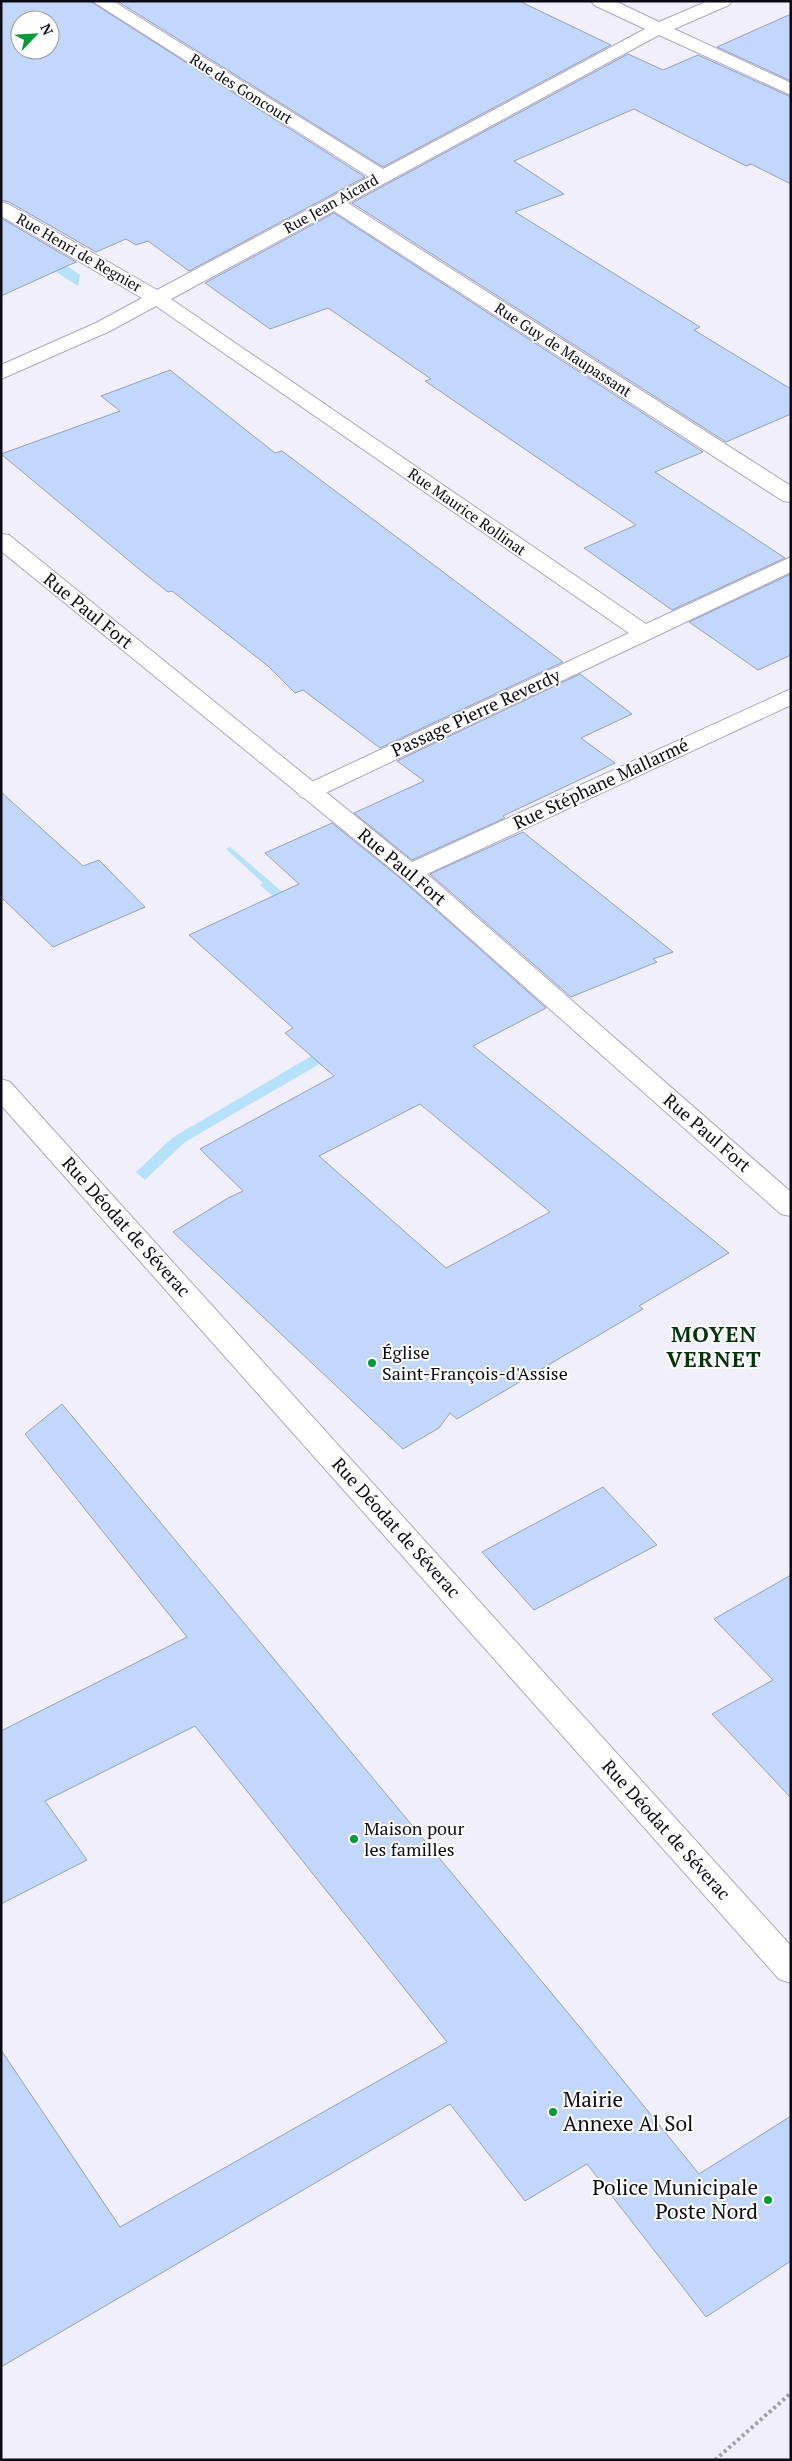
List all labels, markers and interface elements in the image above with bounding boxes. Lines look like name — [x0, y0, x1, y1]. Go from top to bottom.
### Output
north arrow — [10, 10, 60, 60]
text: N — [36, 20, 58, 38]
street label: Rue des Goncourt — [186, 48, 297, 128]
street label: Rue Jean Aicard — [280, 169, 381, 237]
street label: Rue Henri de Regnier — [13, 208, 146, 296]
street label: Rue Guy de Maupassant — [491, 297, 636, 401]
street label: Rue Maurice Rollinat — [405, 463, 531, 560]
street label: Rue Paul Fort — [39, 567, 139, 654]
street label: Passage Pierre Reverdy — [387, 662, 565, 762]
street label: Rue Stéphane Mallarmé — [509, 732, 692, 834]
street label: Rue Paul Fort — [353, 822, 452, 910]
street label: Rue Paul Fort — [659, 1088, 757, 1177]
street label: Rue Déodat de Séverac — [57, 1151, 196, 1302]
district label: MOYEN VERNET — [666, 1319, 762, 1373]
place label: Église Saint-François-d'Assise — [382, 1340, 568, 1385]
marker: Église Saint-François-d'Assise — [366, 1357, 378, 1369]
street label: Rue Déodat de Séverac — [327, 1452, 466, 1603]
street label: Rue Déodat de Séverac — [597, 1754, 736, 1905]
place label: Maison pour les familles — [364, 1816, 464, 1861]
marker: Maison pour les familles — [348, 1833, 360, 1845]
place label: Mairie Annexe Al Sol — [563, 2085, 693, 2137]
marker: Mairie Annexe Al Sol — [547, 2106, 559, 2118]
place label: Police Municipale Poste Nord — [592, 2173, 758, 2225]
marker: Police Municipale Poste Nord — [762, 2194, 774, 2206]

